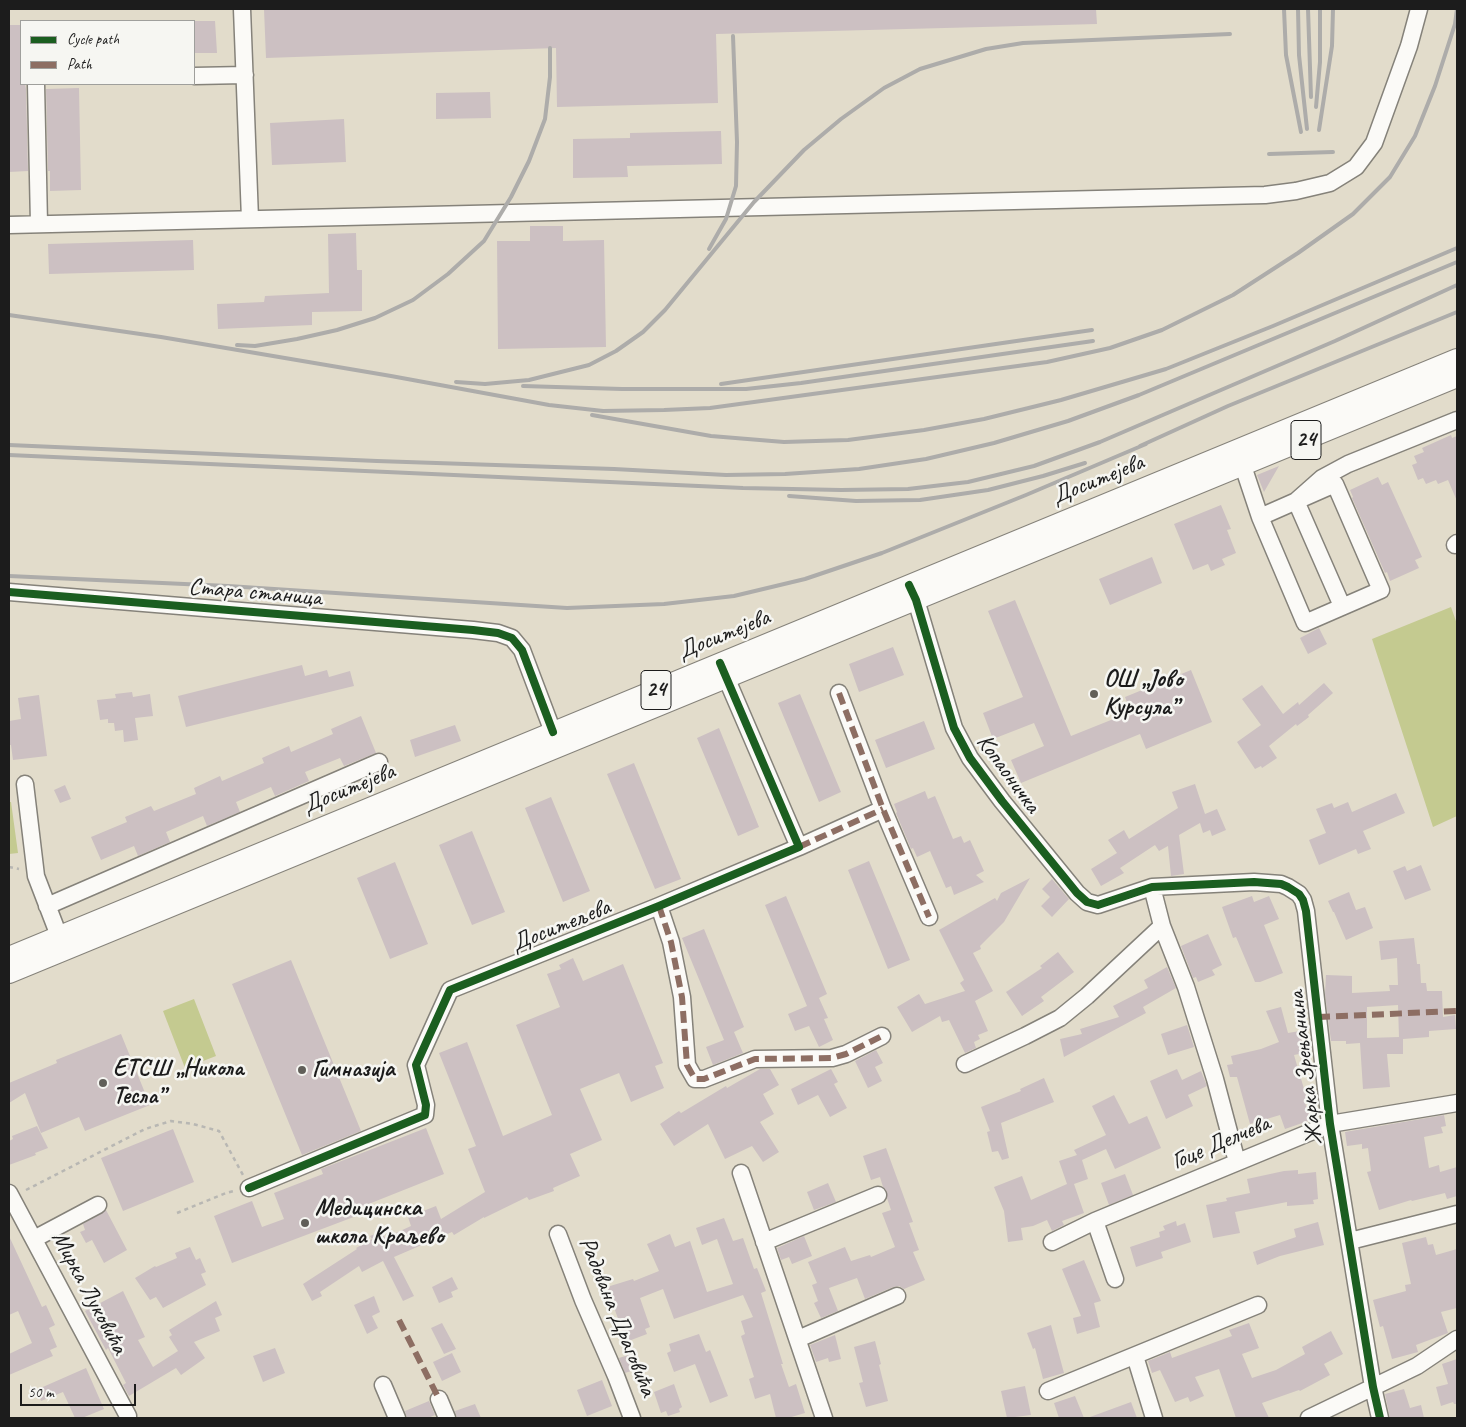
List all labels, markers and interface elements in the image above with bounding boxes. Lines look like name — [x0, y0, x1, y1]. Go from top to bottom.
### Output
legend — [20, 20, 195, 85]
text: Cycle path — [67, 30, 119, 49]
text: Path — [67, 55, 92, 74]
road number: 24 — [1291, 420, 1321, 460]
street label: Доситејева — [1048, 449, 1148, 511]
street label: Стара станица — [187, 573, 323, 613]
street label: Доситејева — [674, 604, 774, 666]
place label: ОШ „Јово Курсула” — [1104, 666, 1183, 722]
road number: 24 — [641, 670, 671, 710]
marker: ОШ „Јово Курсула” — [1088, 688, 1100, 700]
street label: Копаоничка — [970, 729, 1046, 819]
street label: Доситејева — [299, 758, 399, 820]
street label: Доситељева — [507, 893, 615, 959]
street label: Жарка Зрењанина — [1282, 989, 1330, 1147]
place label: ЕТСШ „Никола Тесла” — [113, 1055, 244, 1111]
place label: Гимназија — [312, 1056, 395, 1084]
marker: Гимназија — [296, 1064, 308, 1076]
marker: ЕТСШ „Никола Тесла” — [97, 1077, 109, 1089]
street label: Гоце Делчева — [1168, 1109, 1274, 1177]
place label: Медицинска школа Краљево — [315, 1195, 444, 1251]
marker: Медицинска школа Краљево — [299, 1217, 311, 1229]
street label: Мирка Луковића — [44, 1226, 134, 1360]
street label: Радована Драговића — [572, 1233, 662, 1401]
scale bar — [22, 1374, 139, 1406]
text: 50 m — [28, 1383, 54, 1402]

